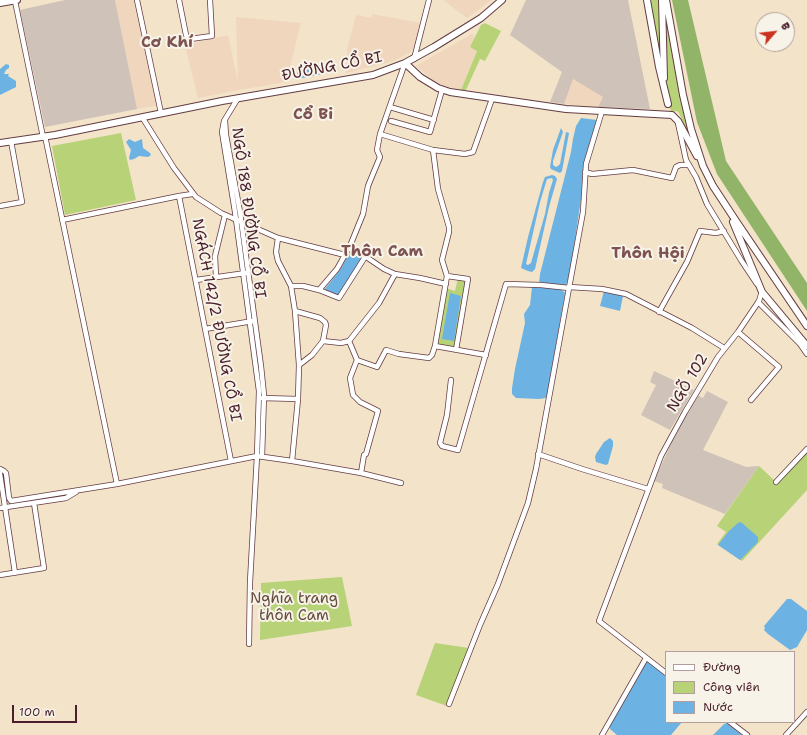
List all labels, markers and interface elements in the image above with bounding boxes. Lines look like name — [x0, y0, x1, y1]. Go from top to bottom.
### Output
north arrow — [755, 12, 795, 52]
text: B — [777, 20, 793, 33]
district label: Cơ Khí — [141, 33, 193, 53]
street label: ĐƯỜNG CỔ BI — [280, 48, 384, 86]
district label: Cổ Bi — [293, 105, 333, 125]
street label: NGÕ 188 ĐƯỜNG CỔ BI — [227, 126, 269, 300]
street label: NGÁCH 142/2 ĐƯỜNG CỔ BI — [187, 217, 245, 423]
district label: Thôn Cam — [341, 242, 423, 262]
district label: Thôn Hội — [611, 244, 685, 264]
street label: NGÕ 102 — [664, 351, 712, 415]
park label: Nghĩa trang thôn Cam — [250, 590, 338, 625]
legend — [665, 651, 795, 723]
text: Đường — [703, 659, 741, 675]
text: Công viên — [703, 679, 760, 695]
scale bar — [14, 697, 79, 723]
text: Nước — [703, 699, 733, 715]
text: 100 m — [19, 704, 55, 720]

